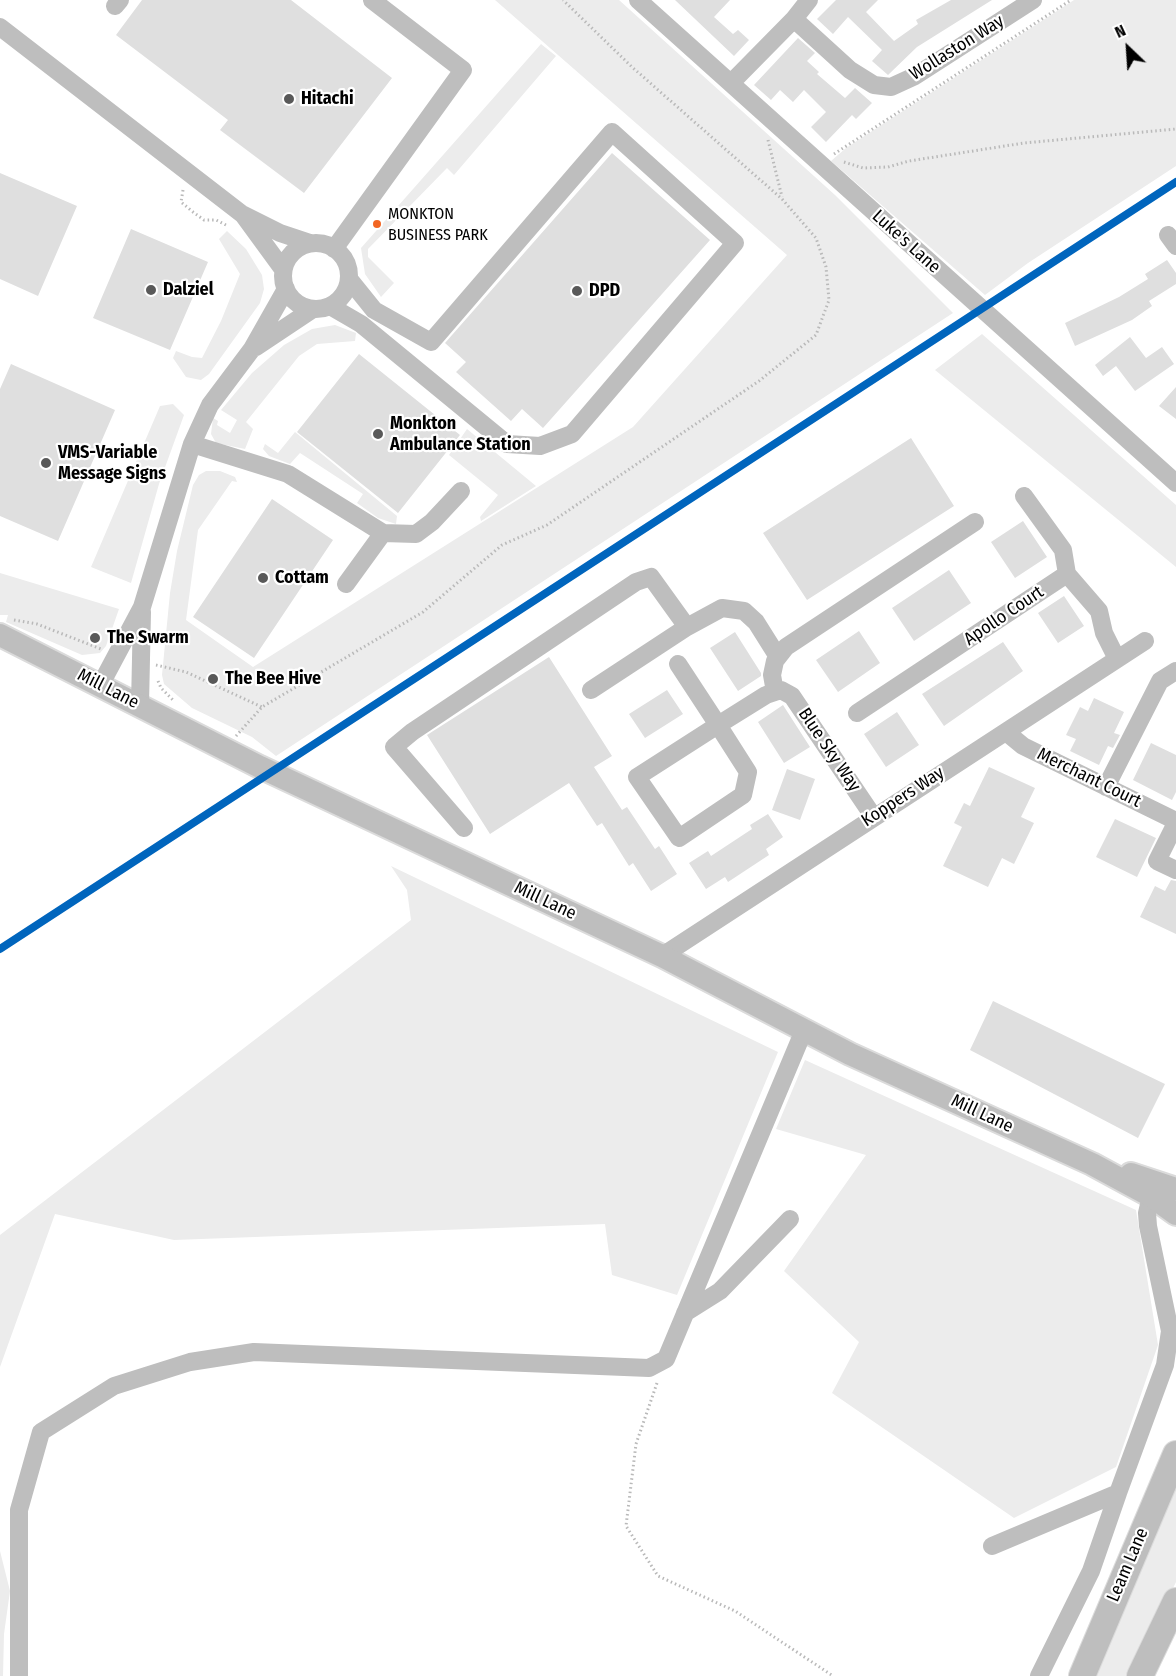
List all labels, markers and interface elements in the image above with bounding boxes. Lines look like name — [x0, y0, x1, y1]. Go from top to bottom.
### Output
street label: Wollaston Way — [906, 11, 1008, 85]
north arrow — [1098, 18, 1158, 78]
text: N — [1112, 21, 1129, 42]
place label: Hitachi — [301, 88, 354, 110]
marker: Hitachi — [282, 92, 296, 106]
place label: MONKTON BUSINESS PARK — [388, 205, 488, 243]
street label: Luke's Lane — [867, 206, 945, 278]
marker: MONKTON BUSINESS PARK — [371, 218, 383, 230]
place label: Dalziel — [163, 279, 214, 301]
place label: DPD — [589, 280, 620, 302]
marker: Dalziel — [144, 283, 158, 297]
marker: DPD — [570, 284, 584, 298]
place label: Monkton Ambulance Station — [390, 413, 531, 456]
marker: Monkton Ambulance Station — [371, 427, 385, 441]
place label: VMS-Variable Message Signs — [58, 442, 166, 484]
marker: VMS-Variable Message Signs — [39, 456, 53, 470]
place label: Cottam — [275, 567, 329, 589]
marker: Cottam — [256, 571, 270, 585]
street label: Apollo Court — [960, 581, 1048, 651]
place label: The Swarm — [107, 627, 189, 649]
marker: The Swarm — [88, 631, 102, 645]
street label: Mill Lane — [74, 664, 142, 714]
place label: The Bee Hive — [225, 668, 321, 690]
marker: The Bee Hive — [206, 672, 220, 686]
street label: Blue Sky Way — [793, 704, 865, 796]
street label: Merchant Court — [1034, 744, 1144, 812]
street label: Koppers Way — [858, 762, 948, 832]
street label: Mill Lane — [510, 877, 580, 925]
street label: Mill Lane — [947, 1090, 1017, 1138]
street label: Leam Lane — [1103, 1525, 1153, 1605]

